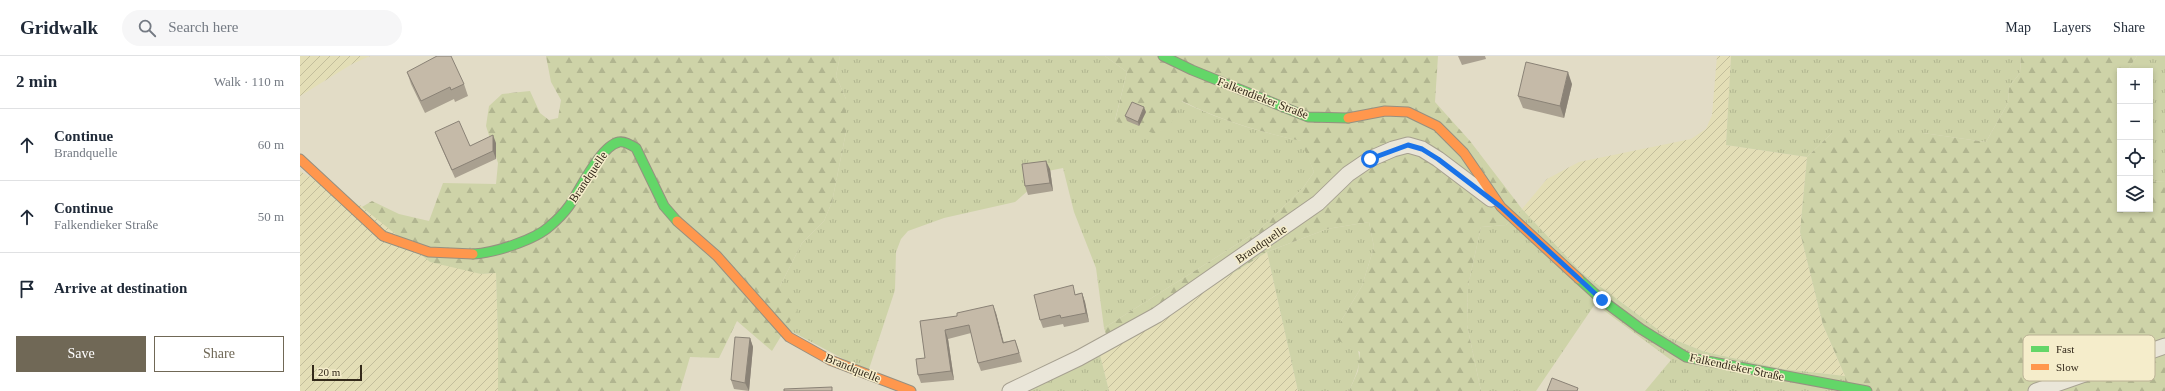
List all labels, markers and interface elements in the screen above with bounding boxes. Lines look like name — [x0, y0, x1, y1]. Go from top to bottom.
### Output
search box — [122, 10, 402, 46]
text: Gridwalk — [20, 17, 98, 38]
icon: search — [136, 17, 158, 39]
text: Search here — [168, 19, 239, 35]
text: Map — [2005, 20, 2031, 35]
text: Layers — [2053, 20, 2091, 35]
text: Share — [2113, 20, 2145, 35]
map controls — [2117, 68, 2153, 212]
button: + — [2117, 68, 2153, 104]
text: 2 min — [16, 72, 57, 91]
text: Walk · 110 m — [214, 74, 284, 89]
street label: Falkendieker Straße — [1216, 74, 1310, 122]
button: − — [2117, 104, 2153, 140]
text: Continue — [54, 128, 113, 144]
icon: ahead — [16, 134, 38, 156]
text: 60 m — [258, 137, 284, 152]
button: locate — [2117, 140, 2153, 176]
text: Brandquelle — [54, 145, 118, 160]
street label: Brandquelle — [566, 149, 610, 205]
route start — [1361, 150, 1379, 168]
button: layers — [2117, 176, 2153, 212]
text: Continue — [54, 200, 113, 216]
icon: ahead — [16, 206, 38, 228]
text: 50 m — [258, 209, 284, 224]
text: Falkendieker Straße — [54, 217, 158, 232]
street label: Brandquelle — [1233, 222, 1289, 266]
icon: arrive — [16, 278, 38, 300]
text: Arrive at destination — [54, 280, 187, 296]
route end — [1593, 291, 1611, 309]
legend — [2023, 335, 2155, 381]
button: Save — [16, 336, 146, 372]
button: Share — [154, 336, 284, 372]
text: Fast — [2056, 343, 2074, 355]
street label: Falkendieker Straße — [1688, 350, 1786, 384]
street label: Brandquelle — [823, 351, 883, 385]
text: Slow — [2056, 361, 2079, 373]
scale bar — [312, 363, 362, 382]
text: 20 m — [318, 366, 340, 378]

